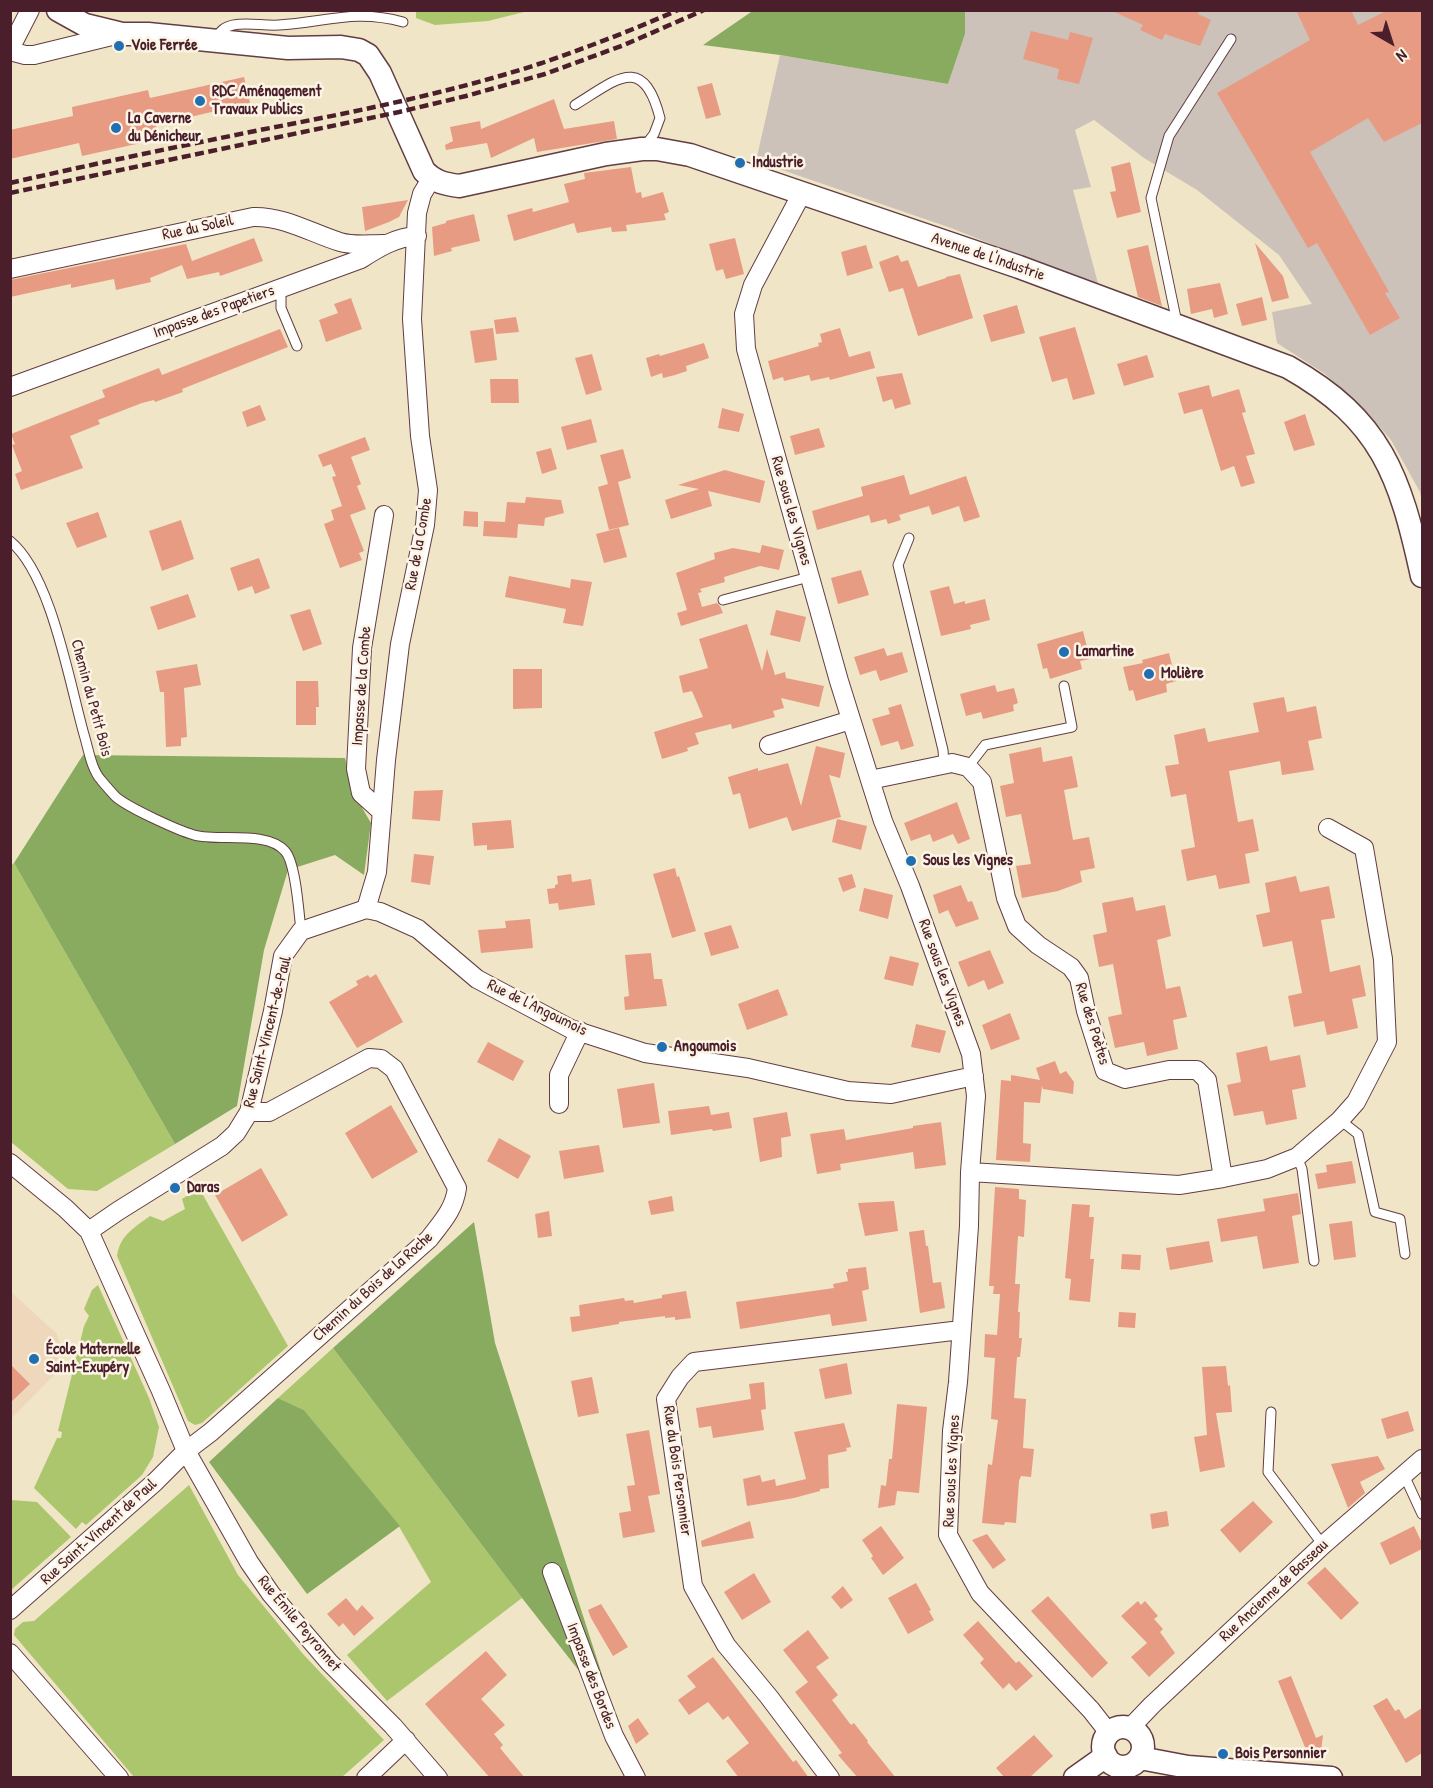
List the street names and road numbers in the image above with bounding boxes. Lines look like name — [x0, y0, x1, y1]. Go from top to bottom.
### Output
street label: Rue du Soleil — [161, 211, 235, 245]
street label: Avenue de l'Industrie — [929, 229, 1047, 285]
street label: Impasse des Papetiers — [151, 281, 277, 343]
street label: Rue sous les Vignes — [766, 454, 816, 568]
street label: Rue de la Combe — [401, 496, 437, 592]
street label: Impasse de la Combe — [348, 626, 376, 746]
street label: Chemin du Petit Bois — [66, 637, 116, 759]
street label: Rue sous les Vignes — [914, 917, 970, 1029]
street label: Rue Saint-Vincent-de-Paul — [240, 954, 296, 1110]
street label: Rue de l'Angoumois — [484, 975, 590, 1041]
street label: Rue des Poètes — [1070, 981, 1114, 1067]
street label: Chemin du Bois de la Roche — [309, 1228, 437, 1346]
street label: Rue du Bois Personnier — [658, 1405, 696, 1537]
street label: Rue sous les Vignes — [939, 1414, 965, 1528]
street label: Rue Saint-Vincent de Paul — [37, 1475, 161, 1589]
street label: Rue Ancienne de Basseau — [1216, 1536, 1332, 1646]
street label: Rue Émile Peyronnet — [253, 1572, 345, 1676]
street label: Impasse des Bordes — [562, 1620, 620, 1732]

